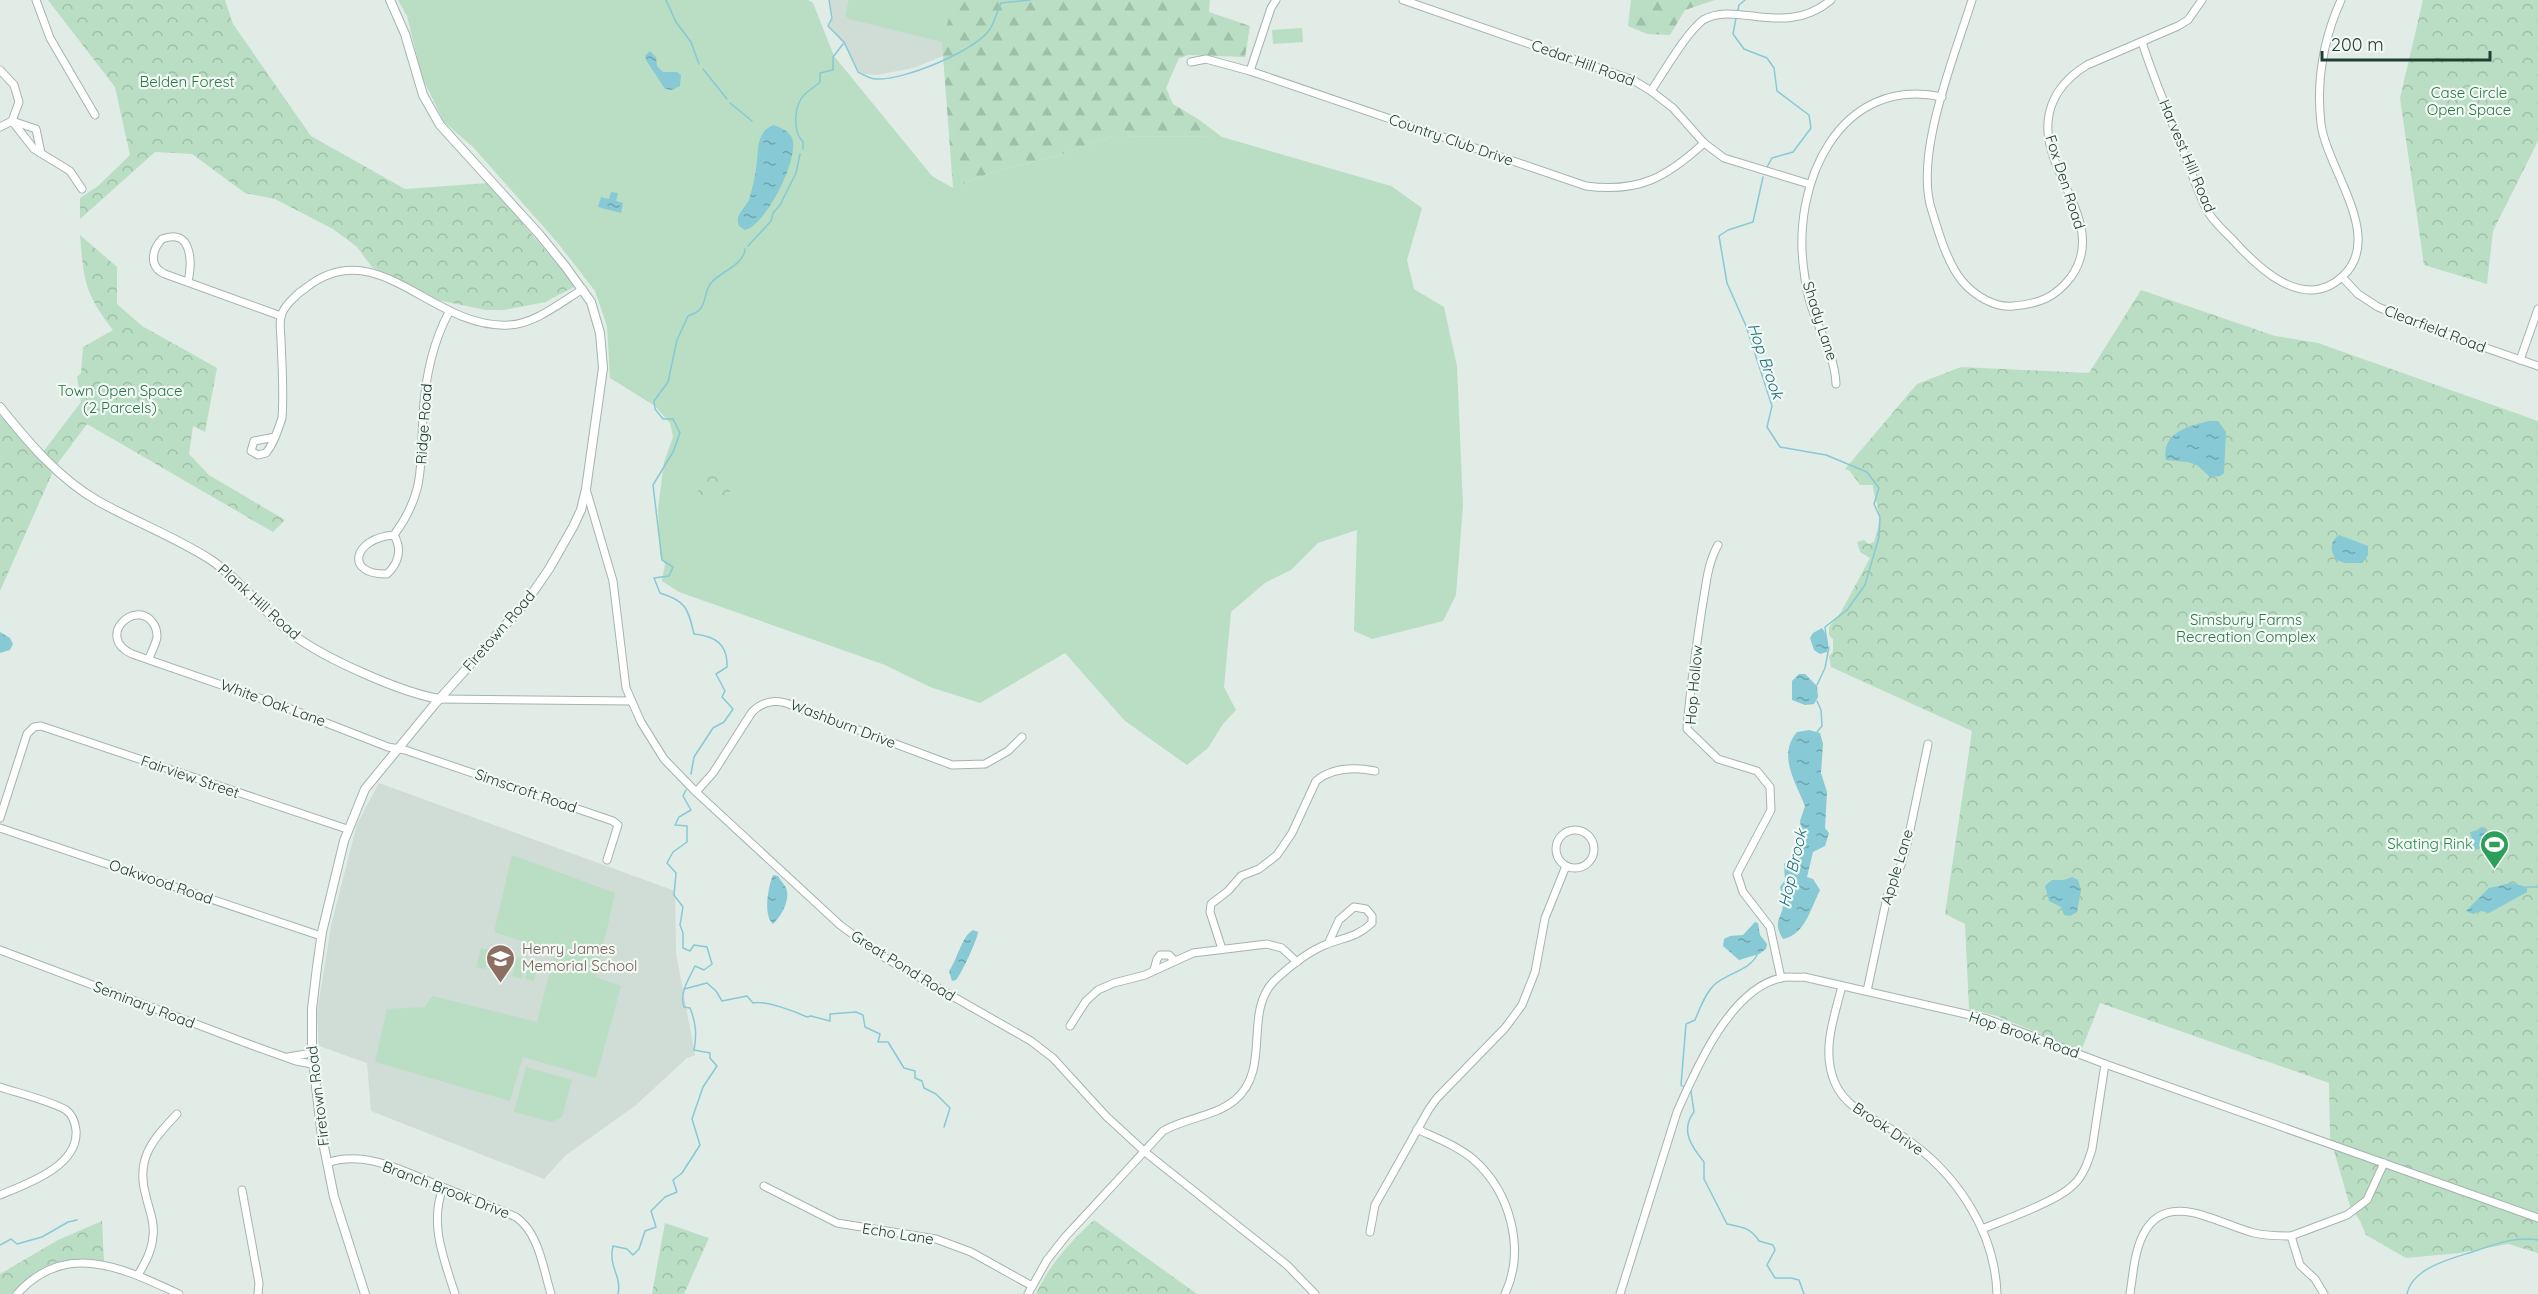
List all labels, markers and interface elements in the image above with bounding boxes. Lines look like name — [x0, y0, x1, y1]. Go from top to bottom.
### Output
scale bar — [2322, 24, 2490, 62]
text: 200 m — [2331, 33, 2384, 56]
street label: Cedar Hill Road — [1529, 35, 1637, 90]
park label: Belden Forest — [139, 72, 235, 91]
park label: Case Circle Open Space — [2427, 83, 2511, 119]
street label: Harvest Hill Road — [2155, 96, 2220, 215]
street label: Country Club Drive — [1386, 109, 1516, 170]
street label: Fox Den Road — [2041, 132, 2090, 231]
street label: Shady Lane — [1799, 279, 1842, 363]
street label: Clearfield Road — [2382, 300, 2489, 357]
water label: Hop Brook — [1744, 320, 1789, 403]
park label: Town Open Space (2 Parcels) — [57, 381, 183, 417]
street label: Ridge Road — [411, 383, 436, 465]
street label: Plank Hill Road — [214, 560, 305, 644]
street label: Firetown Road — [458, 586, 539, 675]
park label: Simsbury Farms Recreation Complex — [2176, 610, 2316, 646]
street label: Hop Hollow — [1681, 644, 1706, 726]
street label: White Oak Lane — [218, 675, 328, 730]
street label: Washburn Drive — [788, 695, 899, 752]
street label: Fairview Street — [138, 751, 242, 802]
street label: Simscroft Road — [473, 764, 580, 817]
water label: Hop Brook — [1773, 826, 1811, 909]
street label: Apple Lane — [1876, 827, 1917, 907]
sports icon: Skating Rink — [2478, 828, 2510, 870]
place label: Skating Rink — [2387, 834, 2473, 853]
street label: Oakwood Road — [107, 855, 216, 908]
street label: Great Pond Road — [848, 926, 959, 1005]
place label: Henry James Memorial School — [522, 939, 638, 975]
school or university icon: Henry James Memorial School — [485, 942, 517, 984]
street label: Seminary Road — [91, 976, 198, 1033]
street label: Hop Brook Road — [1966, 1007, 2082, 1062]
street label: Firetown Road — [302, 1045, 333, 1147]
street label: Brook Drive — [1849, 1098, 1927, 1159]
street label: Branch Brook Drive — [380, 1156, 513, 1223]
street label: Echo Lane — [861, 1218, 935, 1249]

